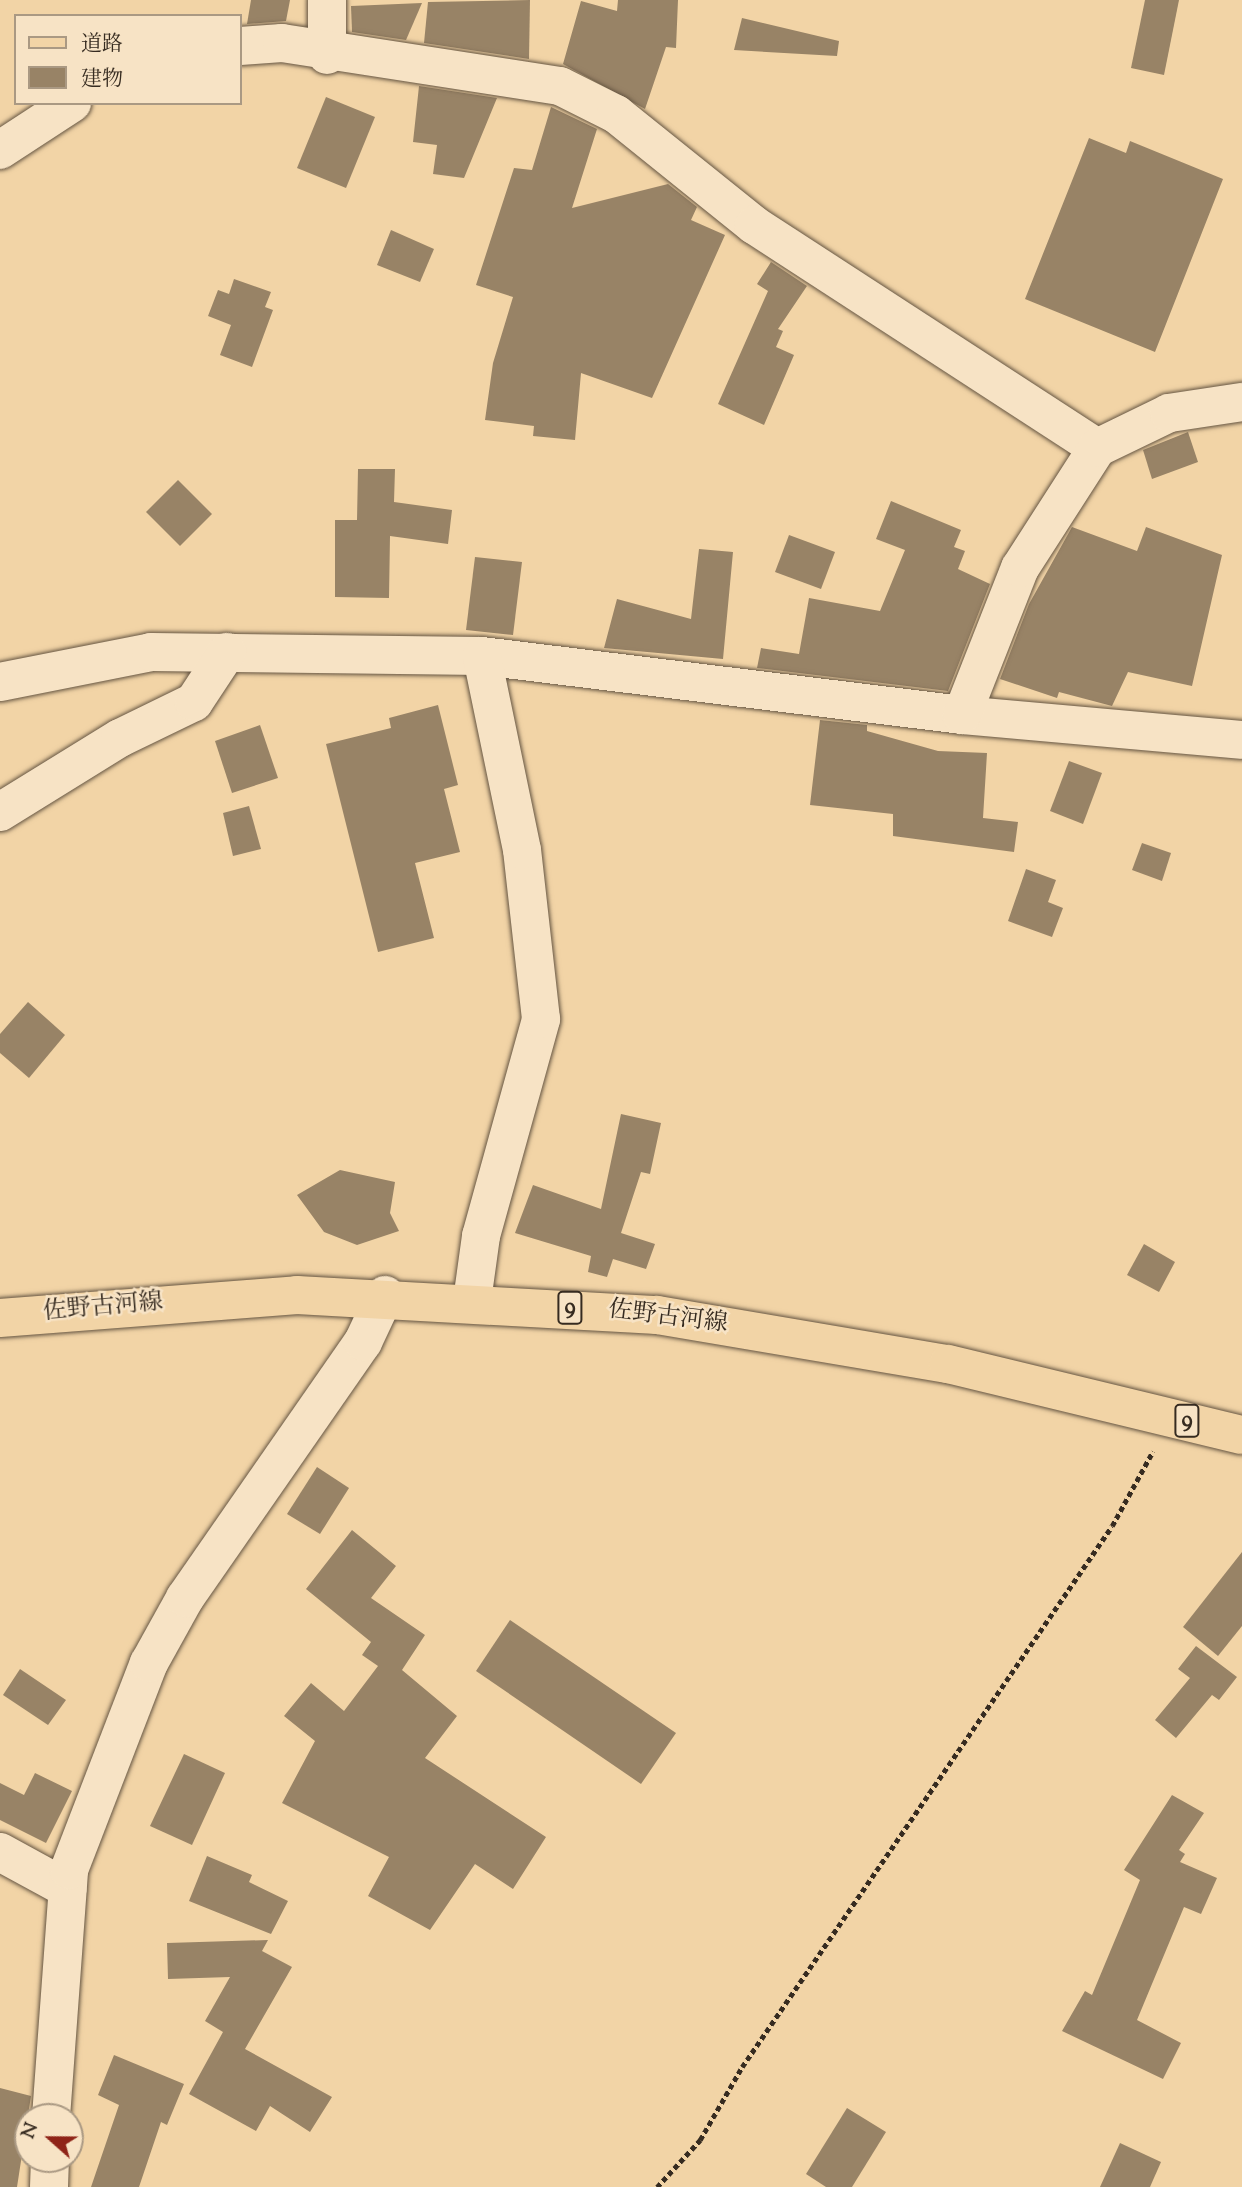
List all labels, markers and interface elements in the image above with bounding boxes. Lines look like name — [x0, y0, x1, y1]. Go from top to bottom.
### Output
legend — [14, 14, 242, 105]
text: 道路 — [81, 30, 123, 60]
text: 建物 — [81, 65, 123, 95]
street label: 佐野古河線 — [42, 1288, 164, 1328]
road number: 9 — [556, 1288, 584, 1328]
street label: 佐野古河線 — [607, 1296, 729, 1340]
road number: 9 — [1173, 1402, 1201, 1440]
north arrow — [14, 2103, 84, 2173]
text: N — [15, 2119, 46, 2143]

